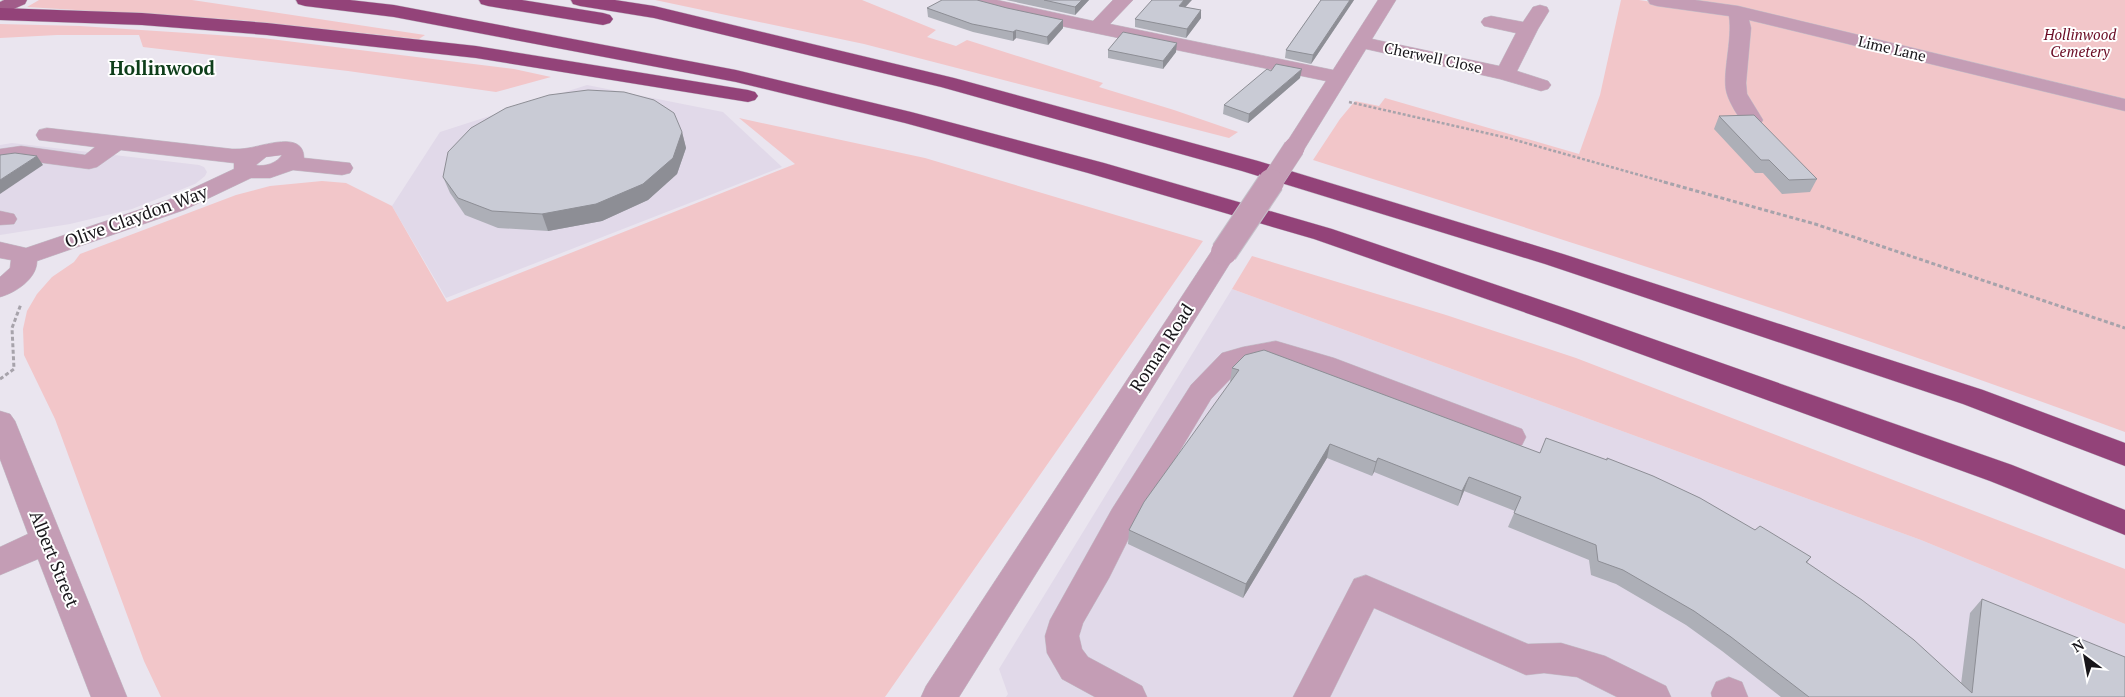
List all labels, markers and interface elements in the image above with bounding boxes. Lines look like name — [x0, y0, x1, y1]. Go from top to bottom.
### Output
park label: Hollinwood Cemetery — [2043, 24, 2117, 61]
street label: Lime Lane — [1856, 31, 1928, 66]
street label: Cherwell Close — [1383, 37, 1484, 77]
district label: Hollinwood — [109, 55, 215, 80]
street label: Olive Claydon Way — [61, 179, 211, 253]
street label: Roman Road — [1124, 299, 1199, 396]
street label: Albert Street — [25, 507, 85, 611]
north arrow — [2060, 632, 2110, 682]
text: N — [2068, 634, 2088, 656]

